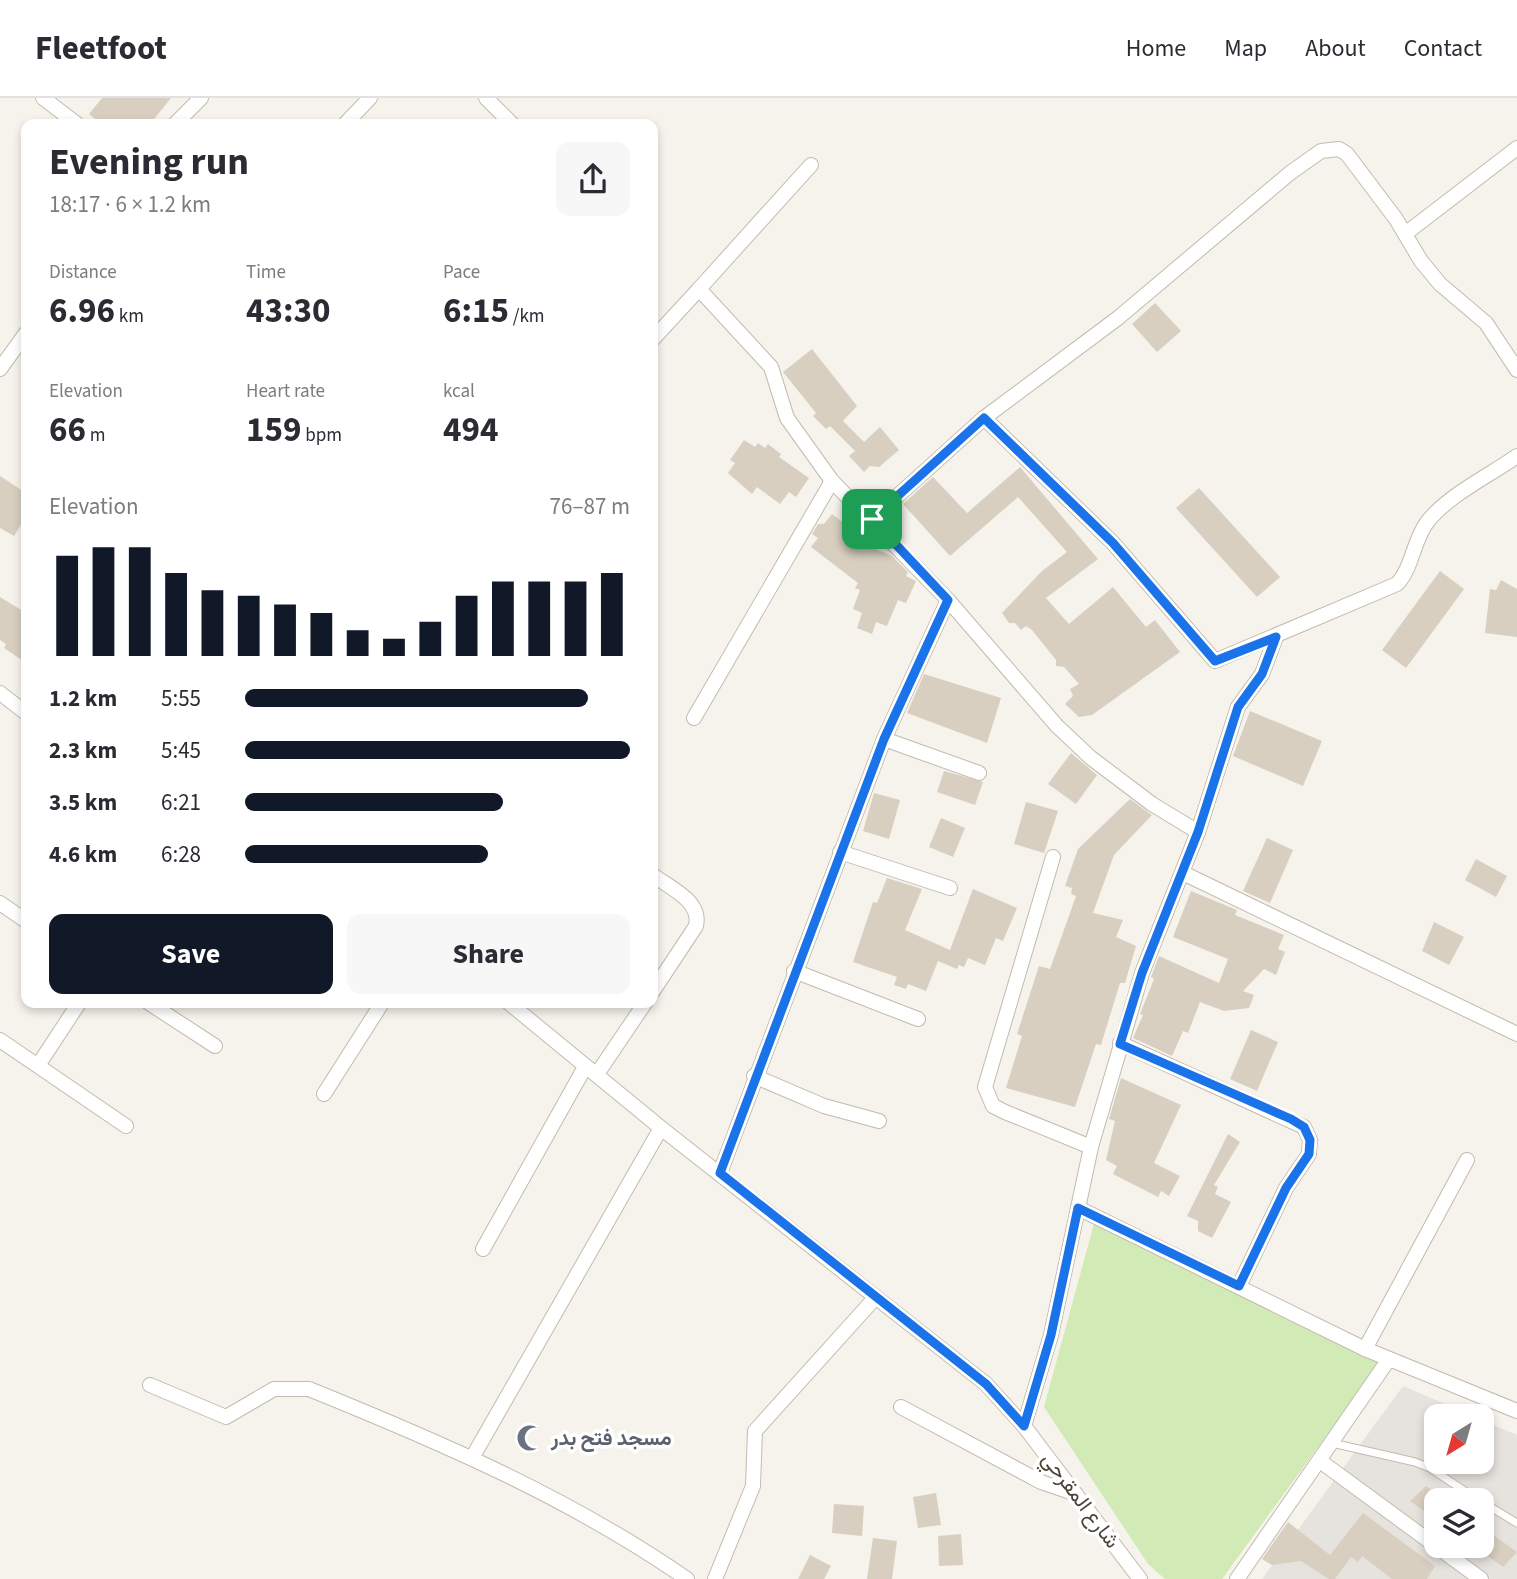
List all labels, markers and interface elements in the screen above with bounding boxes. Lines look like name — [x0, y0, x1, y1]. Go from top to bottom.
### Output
text: Fleetfoot — [35, 25, 167, 72]
text: Home — [1126, 31, 1186, 66]
text: Map — [1224, 31, 1267, 66]
text: About — [1305, 31, 1366, 66]
text: Contact — [1404, 31, 1482, 66]
text: Evening run — [49, 135, 249, 189]
button: share — [556, 142, 630, 216]
text: 18:17 · 6 × 1.2 km — [49, 188, 211, 221]
text: Distance — [49, 259, 117, 286]
text: Time — [246, 259, 286, 286]
text: Pace — [443, 259, 480, 286]
text: 6.96 — [49, 286, 115, 336]
text: 43:30 — [246, 286, 330, 336]
text: 6:15 — [443, 286, 509, 336]
text: km — [115, 303, 144, 330]
text: /km — [509, 303, 545, 330]
text: Elevation — [49, 378, 123, 405]
text: Heart rate — [246, 378, 325, 405]
text: kcal — [443, 378, 475, 405]
text: 66 — [49, 405, 86, 455]
text: 159 — [246, 405, 301, 455]
text: 494 — [443, 405, 498, 455]
text: m — [86, 422, 106, 449]
text: bpm — [301, 422, 342, 449]
pin — [842, 489, 902, 549]
text: Elevation — [49, 490, 139, 523]
text: 76–87 m — [550, 490, 630, 523]
icon: arrive — [853, 500, 891, 538]
text: 1.2 km — [49, 682, 117, 715]
text: 5:55 — [161, 682, 201, 715]
text: 2.3 km — [49, 734, 117, 767]
text: 5:45 — [161, 734, 201, 767]
text: 3.5 km — [49, 786, 117, 819]
text: 6:21 — [161, 786, 201, 819]
text: 4.6 km — [49, 838, 117, 871]
text: 6:28 — [161, 838, 201, 871]
button: Save — [49, 914, 333, 994]
button: Share — [347, 914, 630, 994]
north arrow — [1424, 1404, 1494, 1474]
map controls — [1424, 1404, 1494, 1558]
mosque icon: مسجد فتح بدر — [515, 1423, 545, 1453]
place label: مسجد فتح بدر — [550, 1423, 672, 1453]
street label: شارع المقرحي — [1033, 1445, 1127, 1556]
button: layers — [1424, 1488, 1494, 1558]

